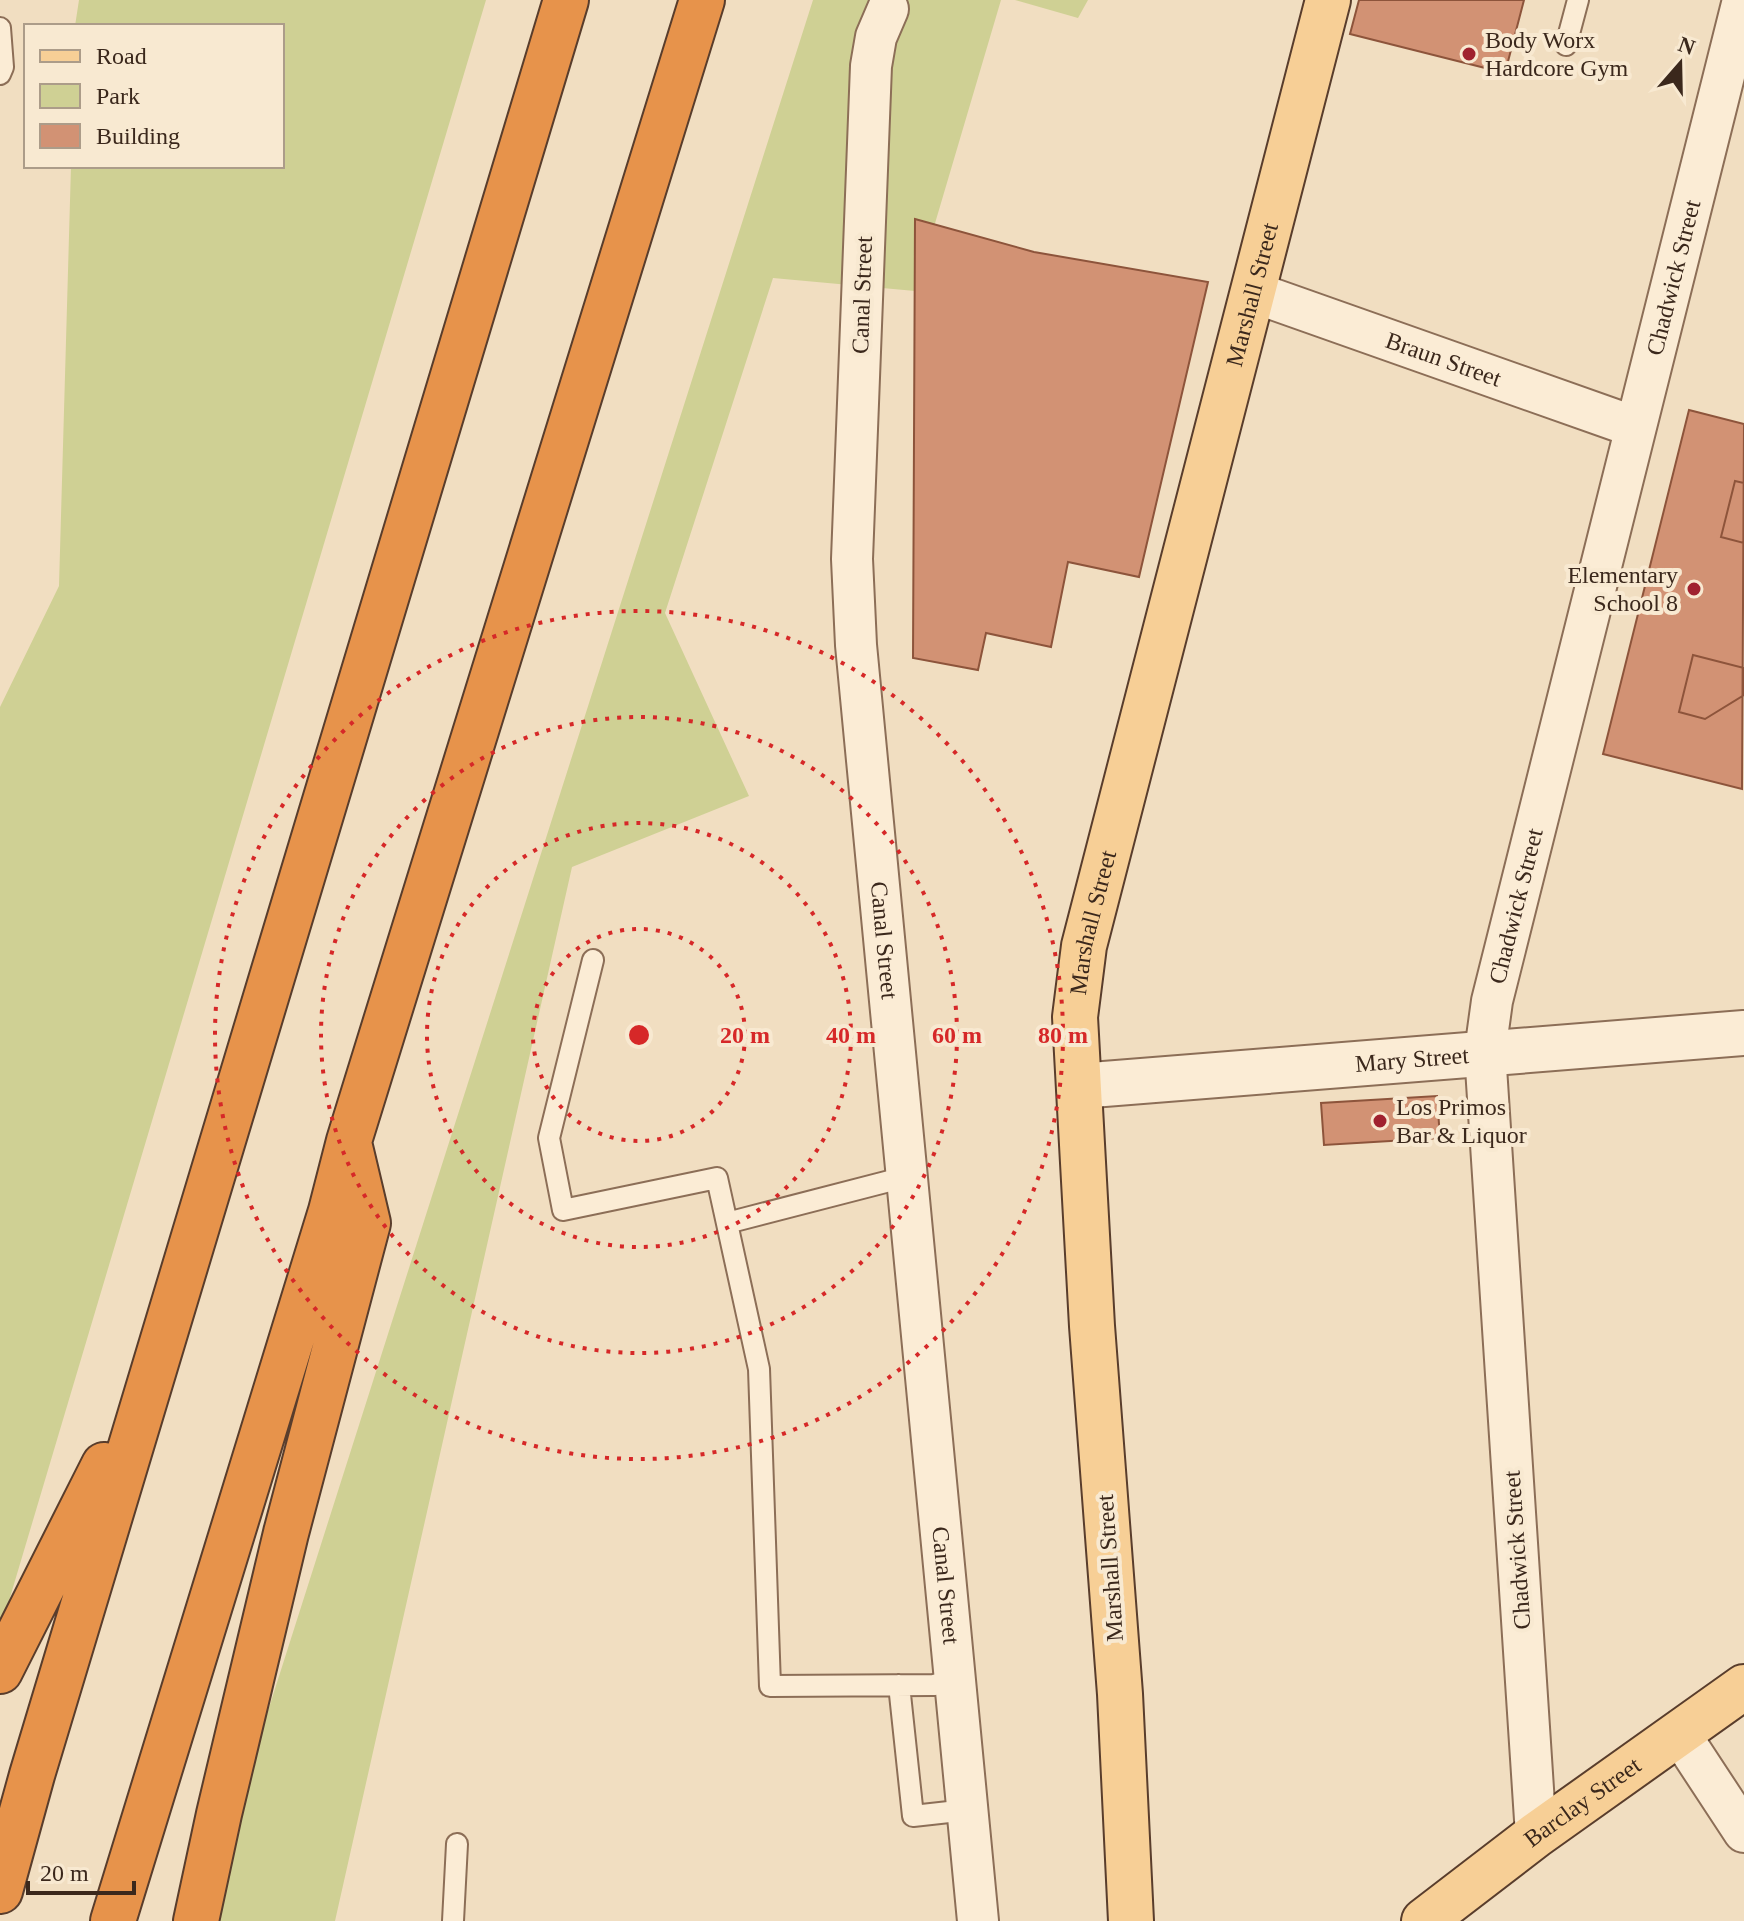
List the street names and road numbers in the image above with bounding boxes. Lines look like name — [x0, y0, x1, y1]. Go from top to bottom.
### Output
street label: Chadwick Street — [1641, 197, 1705, 358]
street label: Marshall Street — [1221, 220, 1283, 369]
street label: Canal Street — [847, 235, 877, 354]
street label: Braun Street — [1382, 327, 1505, 392]
street label: Chadwick Street — [1484, 825, 1548, 987]
street label: Marshall Street — [1065, 847, 1121, 996]
street label: Canal Street — [866, 880, 903, 1001]
street label: Mary Street — [1354, 1042, 1470, 1077]
street label: Chadwick Street — [1498, 1469, 1536, 1630]
street label: Marshall Street — [1092, 1493, 1128, 1642]
street label: Canal Street — [927, 1525, 964, 1646]
street label: Barclay Street — [1519, 1752, 1646, 1852]

